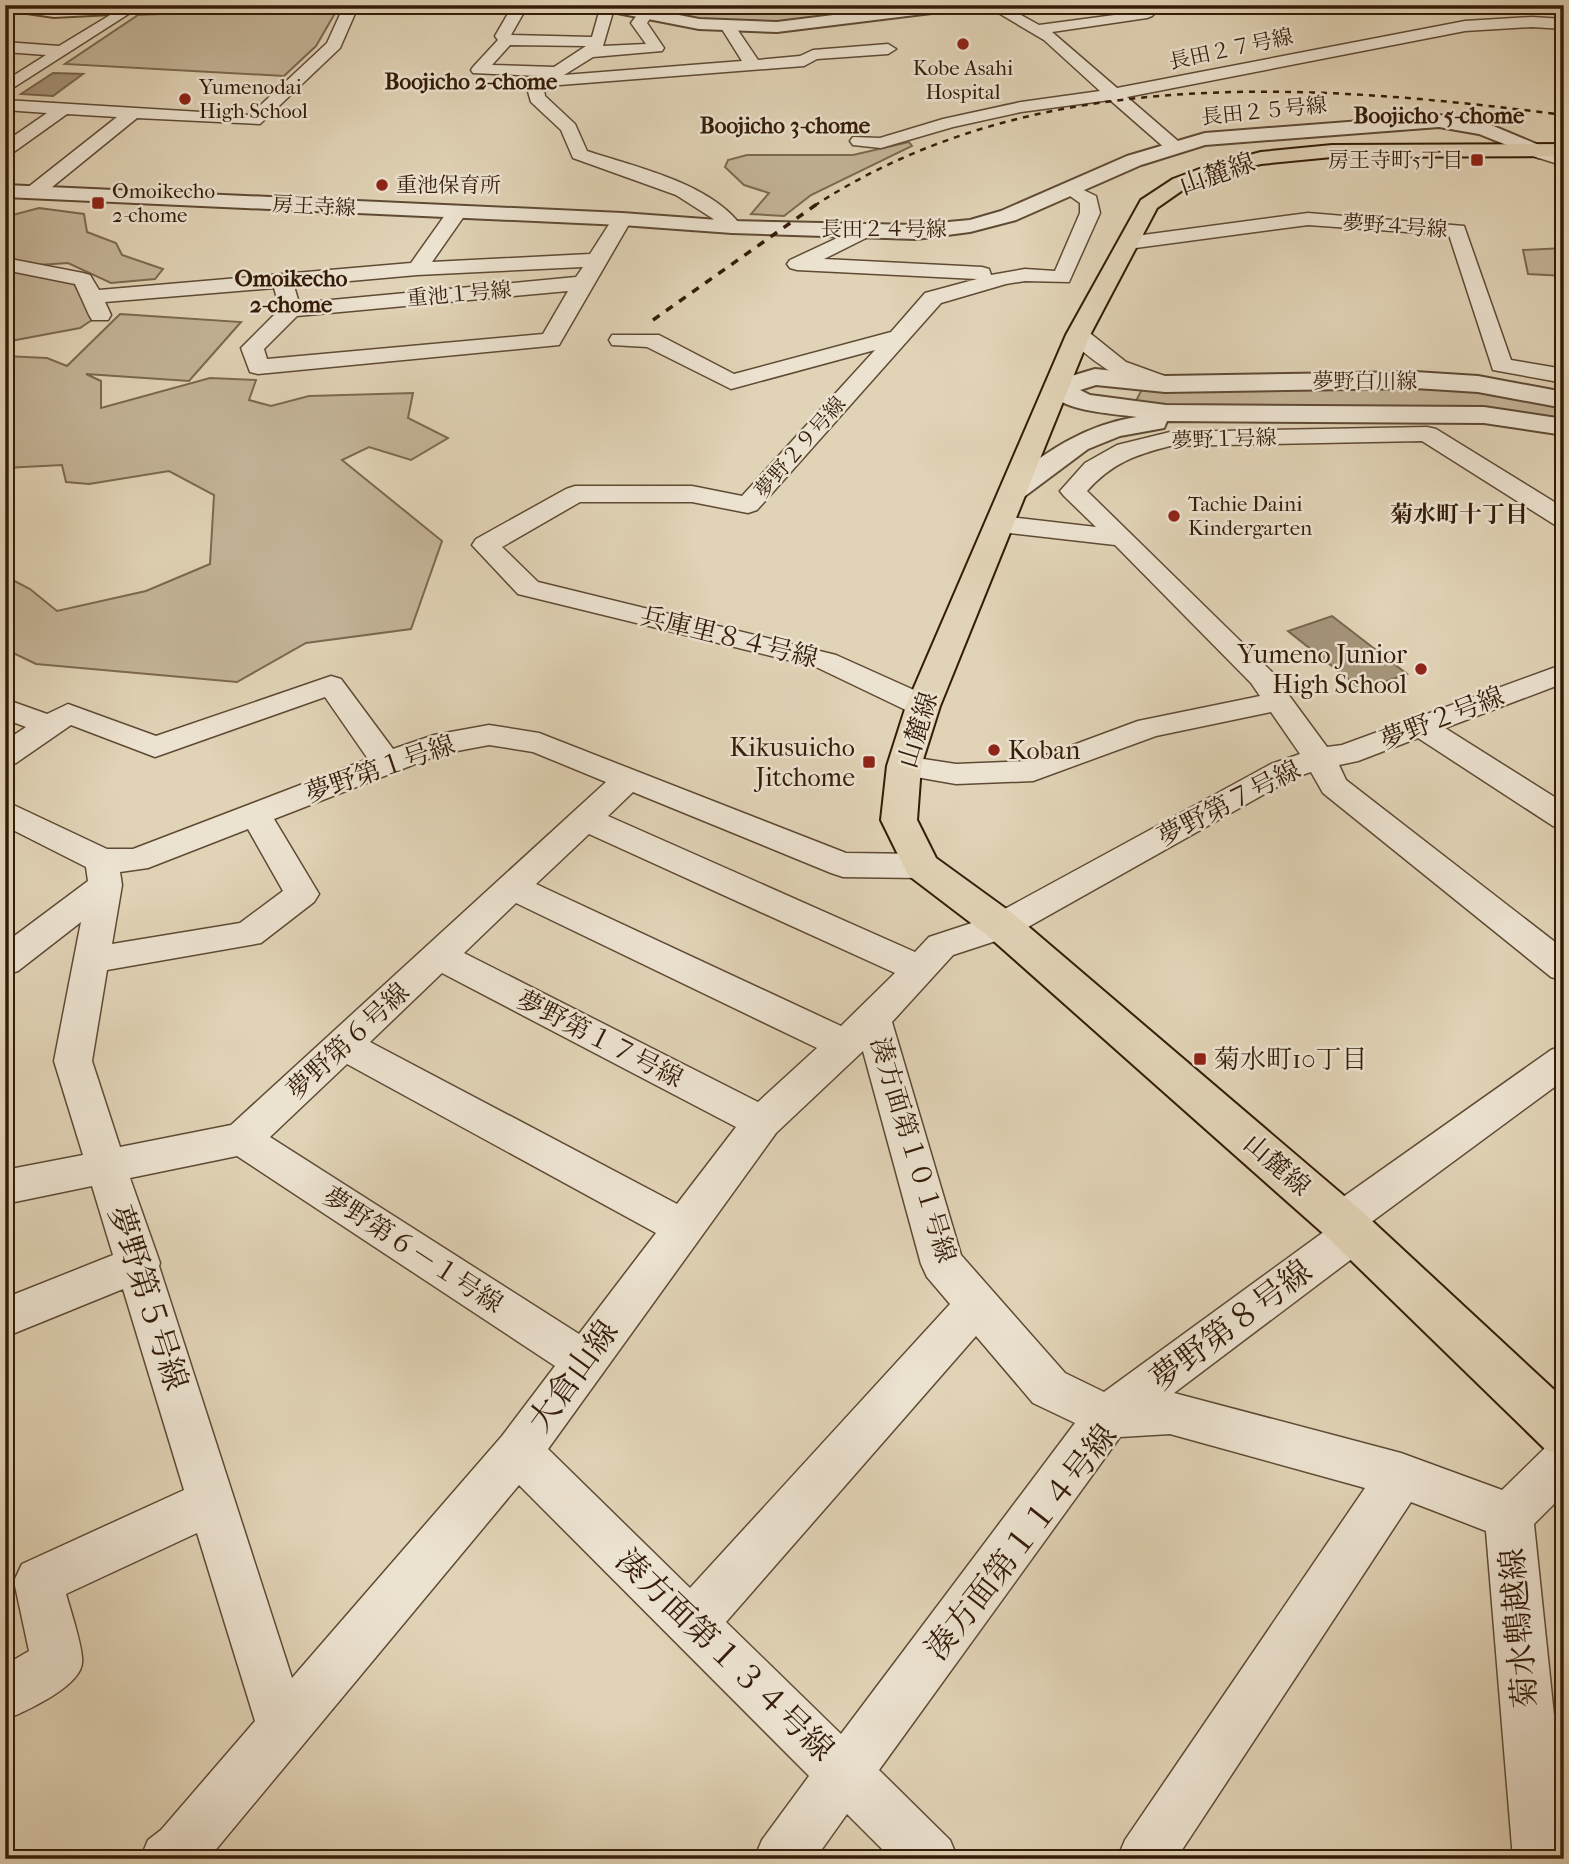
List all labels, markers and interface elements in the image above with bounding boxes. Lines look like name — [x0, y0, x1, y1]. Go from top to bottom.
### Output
street label: 長田２７号線 — [1167, 24, 1295, 74]
marker: Kobe Asahi Hospital — [955, 36, 971, 52]
place label: Kobe Asahi Hospital — [913, 56, 1013, 104]
district label: Boojicho 2-chome — [385, 68, 558, 95]
place label: Yumenodai High School — [198, 75, 308, 123]
marker: Yumenodai High School — [177, 91, 193, 107]
street label: 長田２５号線 — [1200, 92, 1328, 130]
district label: Boojicho 5-chome — [1354, 102, 1525, 129]
district label: Boojicho 3-chome — [700, 112, 871, 139]
street label: 山麓線 — [1175, 147, 1259, 201]
place label: 房王寺町5丁目 — [1328, 148, 1463, 172]
marker: 房王寺町5丁目 — [1469, 152, 1485, 168]
place label: 重池保育所 — [396, 173, 501, 197]
marker: 重池保育所 — [374, 177, 390, 193]
place label: Omoikecho 2-chome — [112, 179, 215, 227]
street label: 房王寺線 — [271, 192, 357, 220]
marker: Omoikecho 2-chome — [90, 195, 106, 211]
street label: 夢野４号線 — [1342, 210, 1448, 242]
street label: 長田２４号線 — [821, 217, 947, 241]
district label: Omoikecho 2-chome — [235, 265, 348, 318]
street label: 重池１号線 — [406, 277, 512, 311]
street label: 夢野白川線 — [1313, 369, 1418, 393]
street label: 夢野２９号線 — [750, 392, 850, 502]
street label: 夢野１号線 — [1171, 425, 1277, 453]
place label: Tachie Daini Kindergarten — [1188, 492, 1312, 540]
district label: 菊水町十丁目 — [1390, 501, 1528, 528]
marker: Tachie Daini Kindergarten — [1166, 508, 1182, 524]
street label: 兵庫里８４号線 — [637, 600, 821, 674]
place label: Yumeno Junior High School — [1237, 639, 1407, 700]
marker: Yumeno Junior High School — [1413, 661, 1429, 677]
street label: 夢野２号線 — [1376, 680, 1508, 756]
street label: 山麓線 — [892, 688, 944, 772]
street label: 夢野第１号線 — [301, 729, 459, 809]
place label: Kikusuicho Jitchome — [729, 732, 855, 793]
place label: Koban — [1008, 735, 1080, 766]
marker: Koban — [986, 742, 1002, 758]
marker: Kikusuicho Jitchome — [861, 754, 877, 770]
street label: 夢野第７号線 — [1152, 754, 1306, 852]
street label: 夢野第６号線 — [280, 976, 416, 1106]
street label: 夢野第１７号線 — [512, 984, 688, 1094]
street label: 湊方面第１０１号線 — [864, 1034, 962, 1266]
place label: 菊水町10丁目 — [1214, 1044, 1367, 1075]
marker: 菊水町10丁目 — [1192, 1051, 1208, 1067]
street label: 山麓線 — [1237, 1128, 1317, 1202]
street label: 夢野第６－１号線 — [317, 1180, 509, 1320]
street label: 夢野第５号線 — [101, 1201, 195, 1395]
street label: 夢野第８号線 — [1143, 1252, 1319, 1398]
street label: 大倉山線 — [520, 1313, 626, 1439]
street label: 湊方面第１１４号線 — [918, 1417, 1124, 1667]
street label: 湊方面第１３４号線 — [609, 1542, 841, 1768]
street label: 菊水鵯越線 — [1494, 1547, 1544, 1709]

